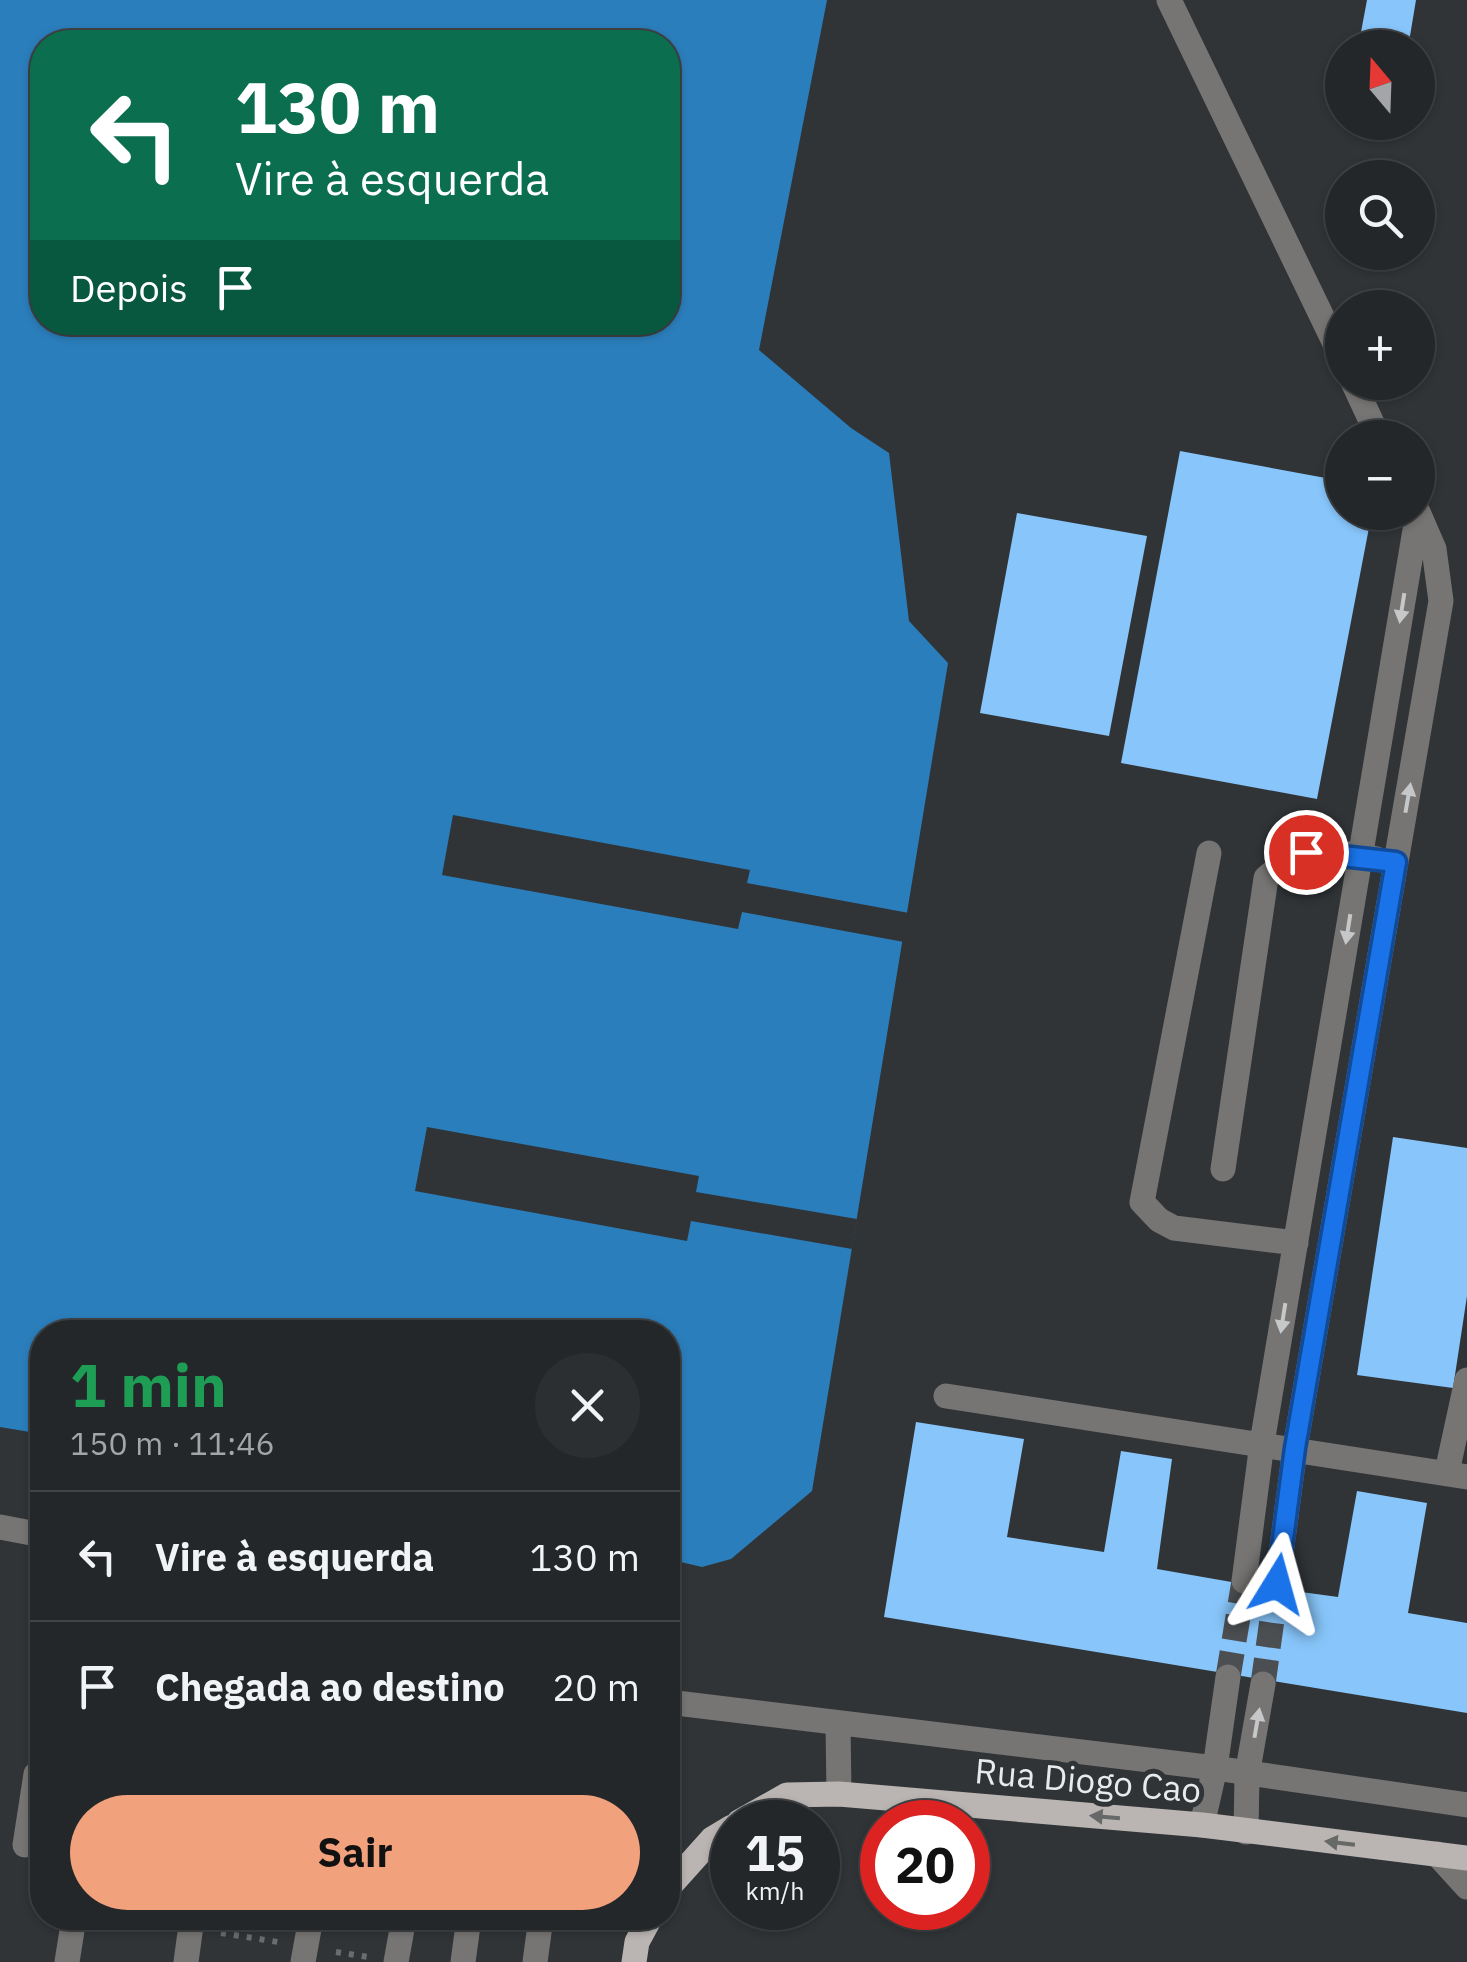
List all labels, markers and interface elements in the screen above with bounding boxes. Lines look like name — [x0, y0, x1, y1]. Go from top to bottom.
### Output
north arrow — [1325, 30, 1435, 140]
map controls — [1325, 30, 1435, 530]
text: 130 m — [235, 61, 440, 152]
icon: left — [70, 70, 200, 200]
text: Vire à esquerda — [235, 149, 549, 207]
button: search — [1325, 160, 1435, 270]
icon: arrive — [208, 260, 263, 315]
text: Depois — [70, 263, 188, 312]
button: + — [1325, 290, 1435, 400]
button: − — [1325, 420, 1435, 530]
one-way arrow — [1393, 593, 1409, 624]
one-way arrow — [1400, 781, 1416, 813]
pin — [1264, 810, 1349, 895]
icon: arrive — [1279, 825, 1334, 880]
one-way arrow — [1340, 913, 1355, 945]
one-way arrow — [1275, 1303, 1290, 1335]
text: 1 min — [70, 1345, 227, 1424]
button: close — [535, 1353, 640, 1458]
text: 150 m · 11:46 — [70, 1422, 275, 1464]
icon: left — [70, 1529, 125, 1584]
text: Vire à esquerda — [155, 1532, 434, 1581]
text: 130 m — [529, 1532, 640, 1581]
position arrow — [1225, 1532, 1329, 1636]
icon: arrive — [70, 1659, 125, 1714]
text: Chegada ao destino — [155, 1662, 505, 1711]
text: 20 m — [552, 1662, 640, 1711]
one-way arrow — [1250, 1707, 1265, 1738]
street label: Rua Diogo Cao — [973, 1747, 1203, 1813]
button: Sair — [70, 1795, 640, 1910]
speed limit sign: 20 — [860, 1800, 990, 1930]
one-way arrow — [1089, 1809, 1121, 1825]
text: 15 — [745, 1820, 805, 1885]
one-way arrow — [1324, 1835, 1356, 1851]
text: km/h — [746, 1874, 804, 1907]

